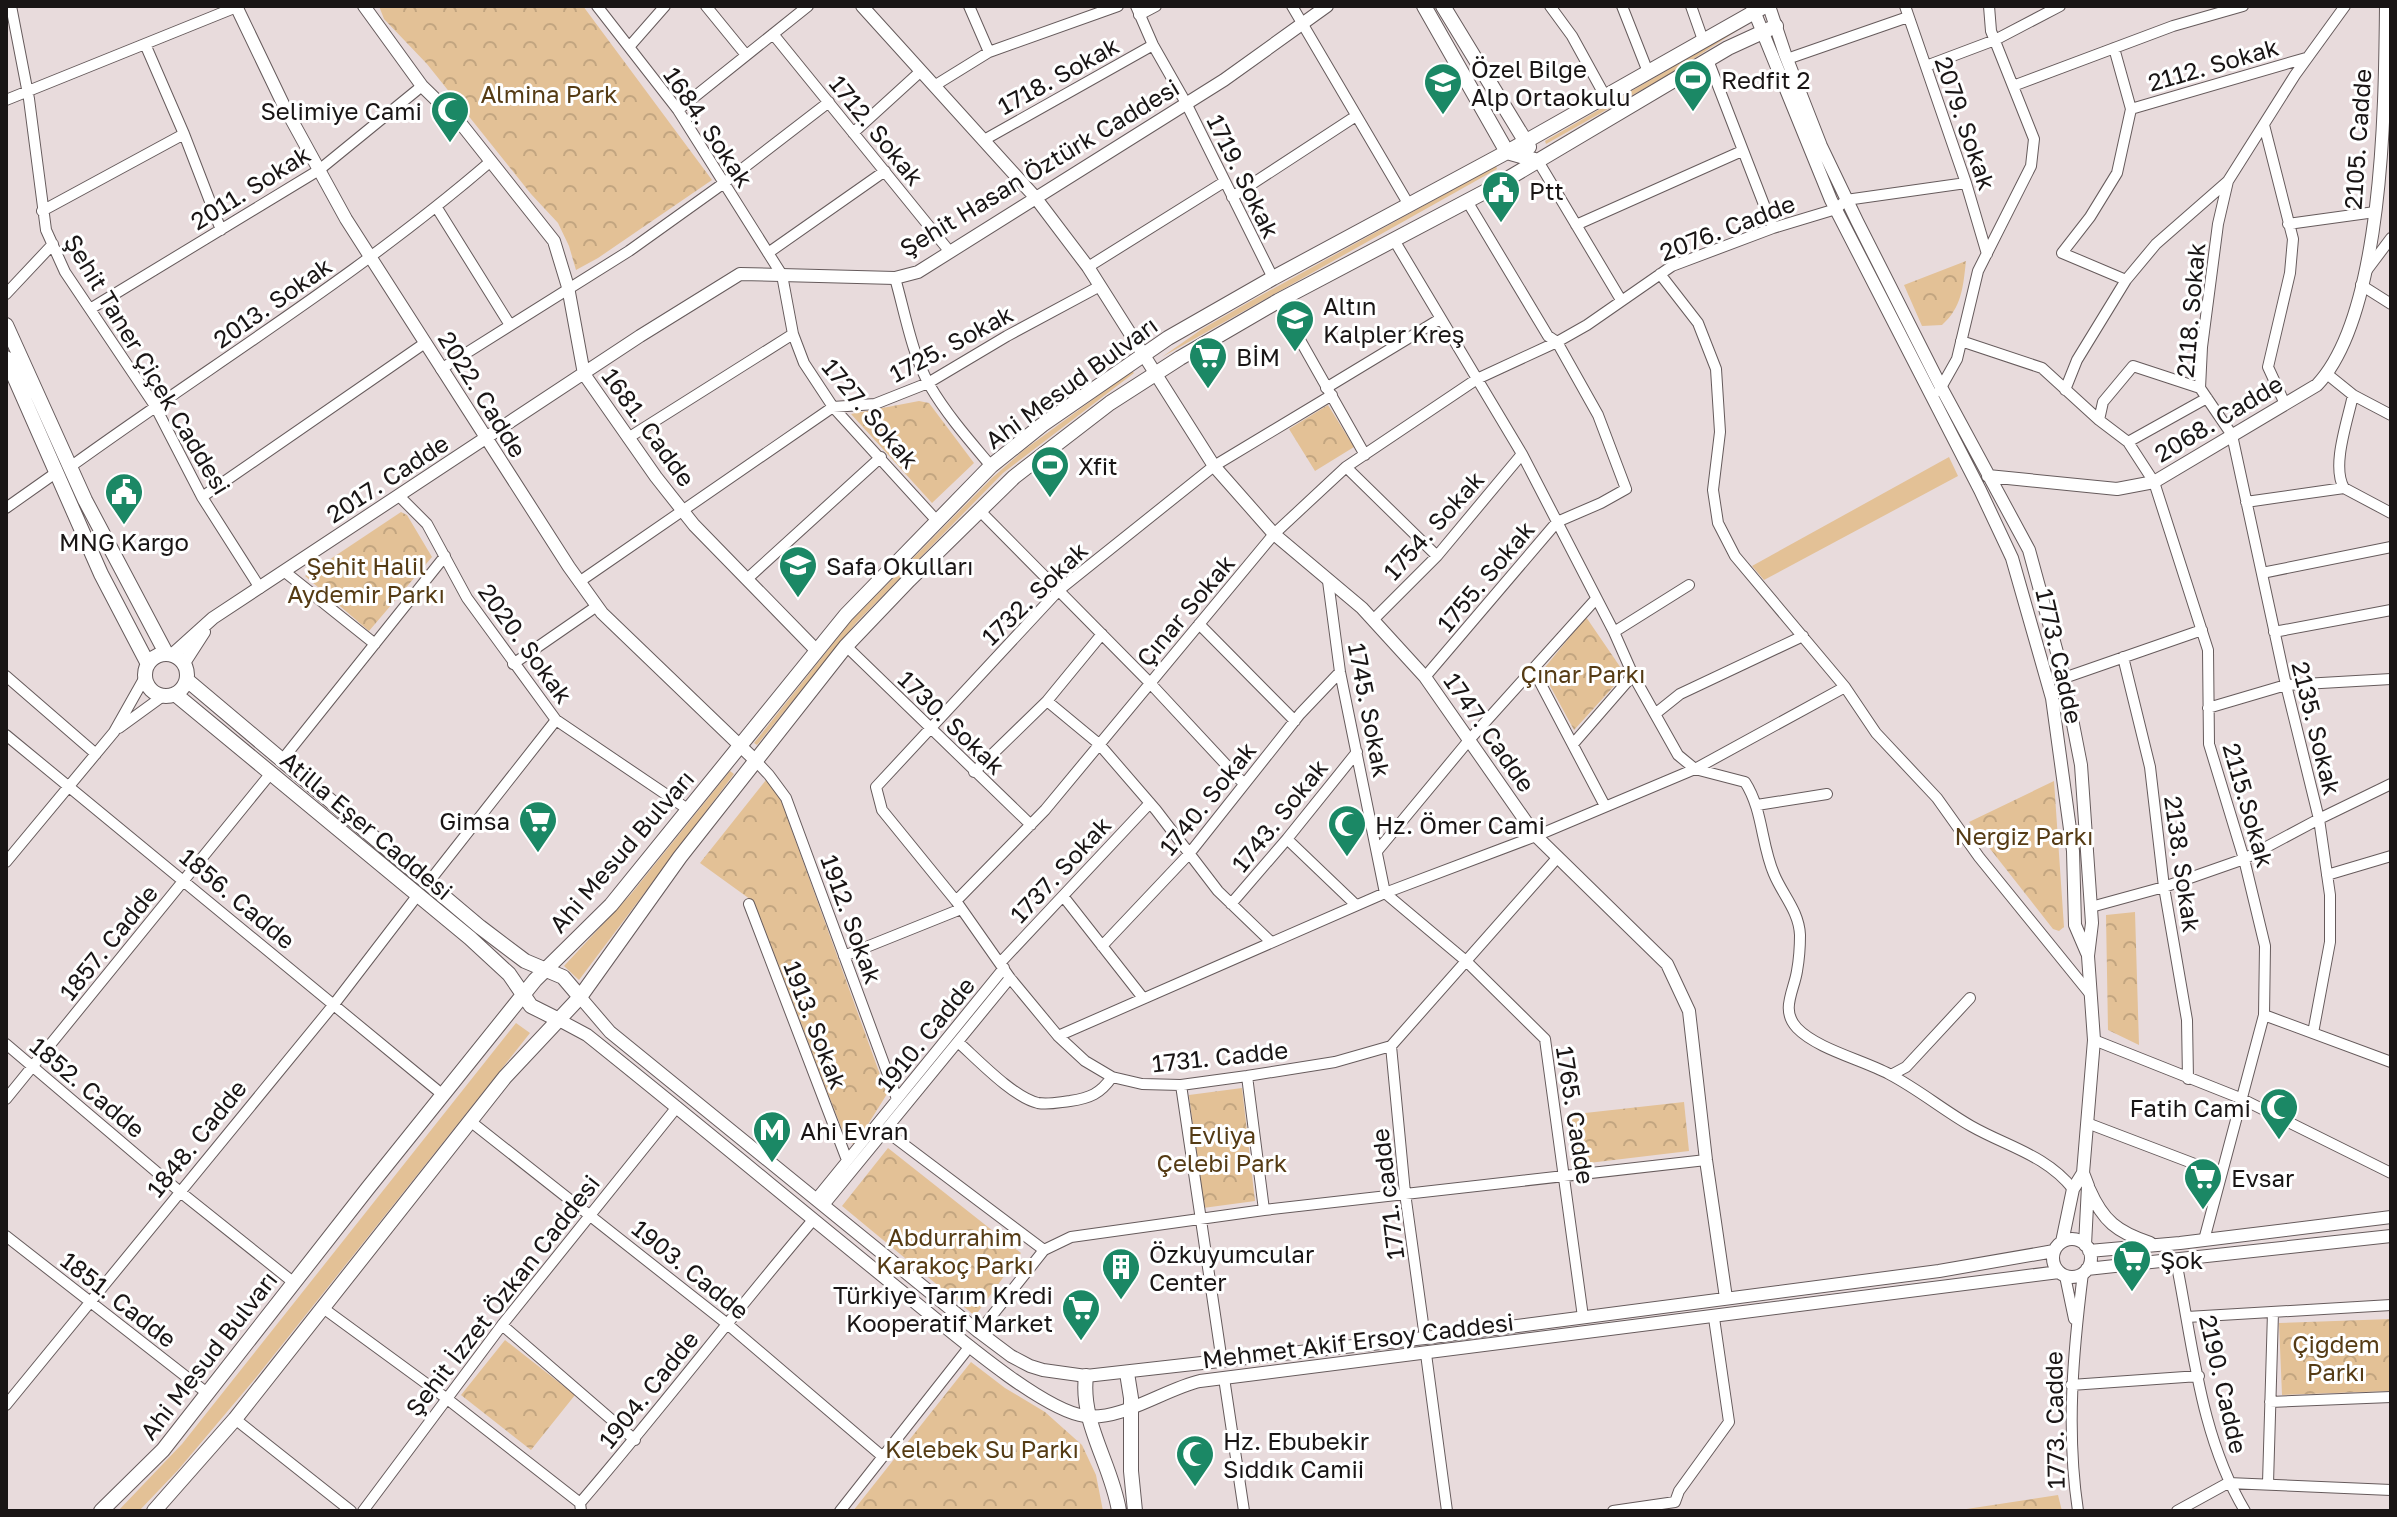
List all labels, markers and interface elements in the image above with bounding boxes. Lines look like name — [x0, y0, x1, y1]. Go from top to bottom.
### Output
street label: 1718. Sokak — [992, 30, 1124, 120]
street label: 2112. Sokak — [2144, 32, 2282, 96]
street label: 2079. Sokak — [1930, 52, 2002, 194]
place label: Özel Bilge Alp Ortaokulu — [1471, 54, 1630, 111]
sports icon: Redfit 2 — [1672, 58, 1714, 113]
street label: 1684. Sokak — [658, 61, 760, 193]
school or university icon: Özel Bilge Alp Ortaokulu — [1422, 61, 1464, 116]
place label: Redfit 2 — [1721, 65, 1810, 94]
street label: 2105. Cadde — [2338, 68, 2376, 210]
street label: 1712. Sokak — [824, 69, 930, 191]
street label: Şehit Hasan Öztürk Caddesi — [894, 72, 1184, 262]
park label: Almina Park — [480, 79, 618, 108]
mosque icon: Selimiye Cami — [429, 89, 471, 144]
place label: Selimiye Cami — [261, 96, 422, 125]
street label: 1719. Sokak — [1202, 109, 1286, 243]
street label: 2011. Sokak — [185, 139, 315, 235]
public building icon: Ptt — [1480, 169, 1522, 224]
place label: Ptt — [1529, 176, 1564, 205]
street label: 2076. Cadde — [1655, 188, 1799, 266]
street label: Şehit Taner Çiçek Caddesi — [59, 229, 237, 499]
street label: 2118. Sokak — [2170, 241, 2210, 379]
street label: 2013. Sokak — [207, 251, 337, 353]
place label: Altın Kalpler Kreş — [1323, 291, 1464, 348]
street label: 1725. Sokak — [884, 298, 1018, 388]
school or university icon: Altın Kalpler Kreş — [1274, 298, 1316, 353]
street label: Ahi Mesud Bulvarı — [979, 310, 1163, 454]
street label: 2022. Cadde — [433, 326, 533, 462]
supermarket icon: BİM — [1187, 335, 1229, 390]
place label: BİM — [1236, 342, 1280, 371]
street label: 1727. Sokak — [817, 352, 925, 474]
street label: 1681. Cadde — [596, 362, 702, 492]
street label: 2068. Cadde — [2149, 368, 2287, 468]
street label: 2017. Cadde — [321, 428, 453, 528]
sports icon: Xfit — [1029, 444, 1071, 499]
place label: Xfit — [1078, 451, 1118, 480]
street label: 1754. Sokak — [1377, 465, 1489, 585]
public building icon: MNG Kargo — [103, 471, 145, 526]
street label: 1755. Sokak — [1430, 515, 1540, 637]
place label: MNG Kargo — [59, 527, 189, 556]
street label: 1732. Sokak — [975, 535, 1093, 651]
school or university icon: Safa Okulları — [777, 544, 819, 599]
street label: Çınar Sokak — [1130, 548, 1240, 672]
park label: Şehit Halil Aydemir Parkı — [287, 551, 445, 608]
place label: Safa Okulları — [826, 551, 973, 580]
street label: 2020. Sokak — [473, 577, 579, 709]
street label: 1773. Cadde — [2030, 586, 2090, 726]
street label: 1745. Sokak — [1343, 640, 1397, 780]
street label: 2135. Sokak — [2286, 658, 2348, 798]
park label: Çınar Parkı — [1521, 659, 1645, 688]
street label: 1730. Sokak — [893, 664, 1011, 780]
street label: 1747. Cadde — [1438, 667, 1542, 797]
street label: 1740. Sokak — [1153, 736, 1261, 860]
street label: 2115.Sokak — [2217, 739, 2281, 871]
street label: Atilla Eşer Caddesi — [275, 745, 459, 905]
street label: 1743. Sokak — [1225, 753, 1333, 877]
street label: Ahi Mesud Bulvarı — [543, 764, 699, 938]
street label: 2138. Sokak — [2159, 794, 2207, 934]
supermarket icon: Gimsa — [517, 799, 559, 854]
mosque icon: Hz. Ömer Cami — [1326, 803, 1368, 858]
place label: Gimsa — [439, 806, 510, 835]
street label: 1737. Sokak — [1004, 810, 1116, 928]
place label: Hz. Ömer Cami — [1375, 810, 1545, 839]
park label: Nergiz Parkı — [1954, 821, 2094, 850]
street label: 1856. Cadde — [175, 841, 301, 955]
street label: 1912. Sokak — [815, 851, 889, 987]
street label: 1857. Cadde — [53, 879, 163, 1005]
street label: 1913. Sokak — [778, 957, 854, 1093]
street label: 1910. Cadde — [870, 971, 980, 1097]
street label: 1852. Cadde — [25, 1031, 151, 1143]
street label: 1731. Cadde — [1151, 1034, 1289, 1078]
street label: 1765. Cadde — [1551, 1044, 1601, 1186]
street label: 1848. Cadde — [140, 1074, 252, 1202]
mosque icon: Fatih Cami — [2258, 1086, 2300, 1141]
place label: Fatih Cami — [2130, 1093, 2251, 1122]
metro station icon: Ahi Evran — [751, 1109, 793, 1164]
place label: Ahi Evran — [800, 1116, 909, 1145]
park label: Evliya Çelebi Park — [1157, 1120, 1287, 1177]
street label: 1771. cadde — [1365, 1127, 1409, 1261]
supermarket icon: Evsar — [2182, 1156, 2224, 1211]
place label: Evsar — [2231, 1163, 2294, 1192]
street label: Şehit İzzet Özkan Caddesi — [399, 1169, 605, 1421]
street label: 1903. Cadde — [627, 1213, 755, 1325]
park label: Abdurrahim Karakoç Parkı — [876, 1222, 1034, 1279]
supermarket icon: Şok — [2111, 1238, 2153, 1293]
place label: Özkuyumcular Center — [1149, 1239, 1314, 1296]
street label: 1851. Cadde — [56, 1245, 182, 1353]
place label: Şok — [2160, 1245, 2203, 1274]
building icon: Özkuyumcular Center — [1100, 1246, 1142, 1301]
street label: Ahi Mesud Bulvarı — [133, 1265, 283, 1445]
place label: Türkiye Tarım Kredi Kooperatif Market — [833, 1280, 1053, 1337]
supermarket icon: Türkiye Tarım Kredi Kooperatif Market — [1060, 1287, 1102, 1342]
street label: Mehmet Akif Ersoy Caddesi — [1201, 1307, 1515, 1373]
street label: 2190. Cadde — [2194, 1312, 2254, 1456]
street label: 1904. Cadde — [592, 1325, 704, 1453]
park label: Çiğdem Parkı — [2292, 1329, 2380, 1386]
street label: 1773. Cadde — [2038, 1351, 2070, 1489]
place label: Hz. Ebubekir Sıddık Camii — [1223, 1426, 1369, 1483]
mosque icon: Hz. Ebubekir Sıddık Camii — [1174, 1433, 1216, 1488]
park label: Kelebek Su Parkı — [885, 1434, 1079, 1463]

